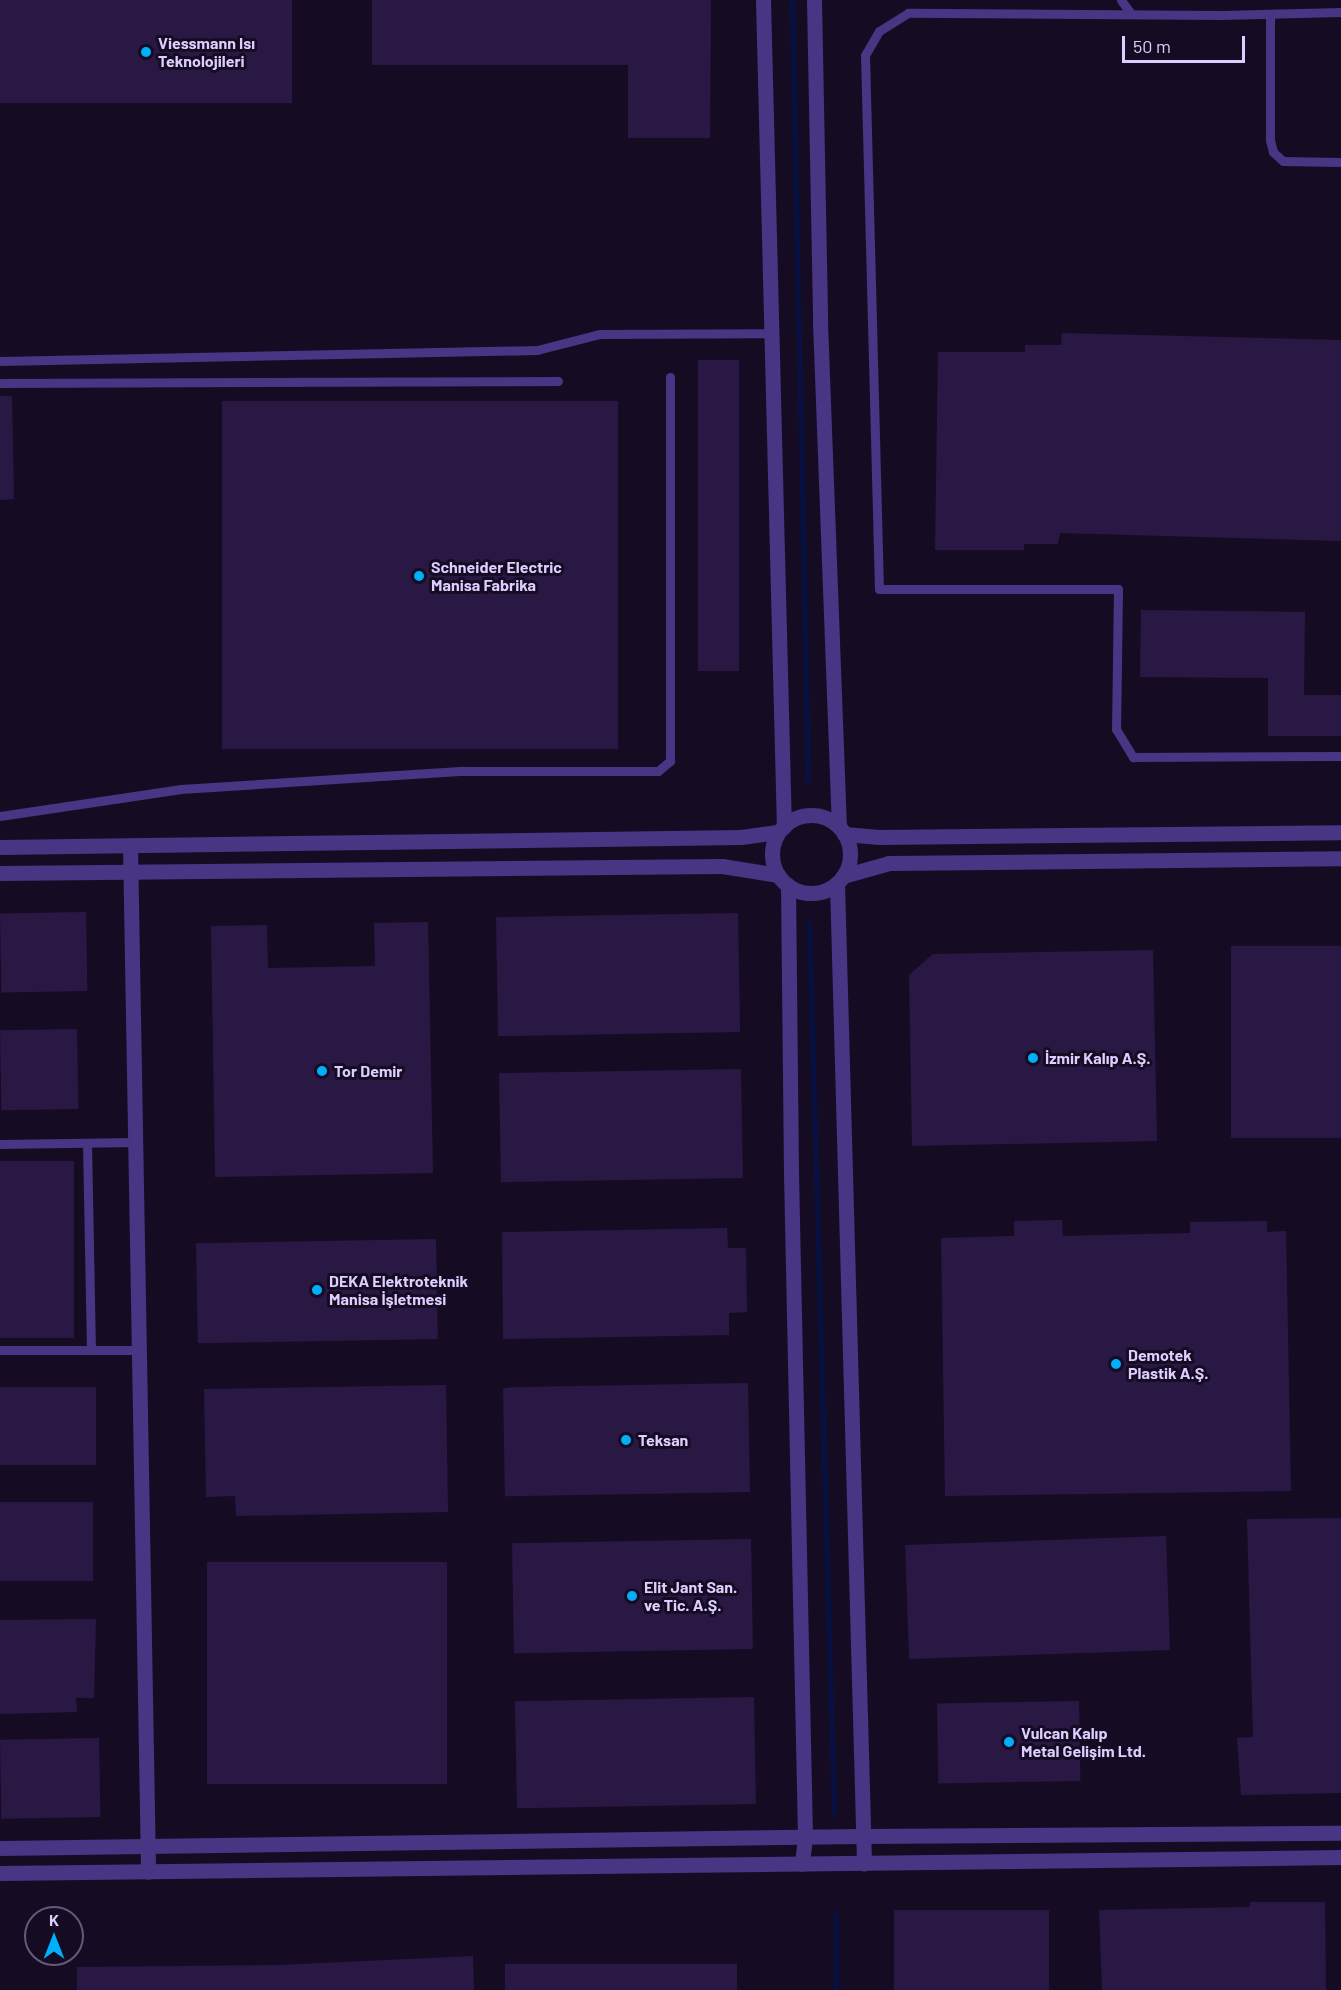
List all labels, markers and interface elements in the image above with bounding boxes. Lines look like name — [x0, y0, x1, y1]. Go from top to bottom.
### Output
scale bar — [1125, 24, 1248, 62]
place label: Viessmann Isı Teknolojileri — [158, 33, 255, 71]
text: 50 m — [1133, 35, 1171, 57]
marker: Viessmann Isı Teknolojileri — [139, 45, 153, 59]
place label: Schneider Electric Manisa Fabrika — [431, 557, 562, 595]
marker: Schneider Electric Manisa Fabrika — [412, 569, 426, 583]
place label: İzmir Kalıp A.Ş. — [1045, 1048, 1151, 1068]
marker: İzmir Kalıp A.Ş. — [1026, 1051, 1040, 1065]
place label: Tor Demir — [334, 1061, 402, 1081]
marker: Tor Demir — [315, 1064, 329, 1078]
place label: DEKA Elektroteknik Manisa İşletmesi — [329, 1271, 468, 1309]
marker: DEKA Elektroteknik Manisa İşletmesi — [310, 1283, 324, 1297]
place label: Demotek Plastik A.Ş. — [1128, 1345, 1209, 1383]
marker: Demotek Plastik A.Ş. — [1109, 1357, 1123, 1371]
place label: Teksan — [638, 1430, 688, 1450]
marker: Teksan — [619, 1433, 633, 1447]
place label: Elit Jant San. ve Tic. A.Ş. — [644, 1577, 737, 1615]
marker: Elit Jant San. ve Tic. A.Ş. — [625, 1589, 639, 1603]
place label: Vulcan Kalıp Metal Gelişim Ltd. — [1021, 1723, 1146, 1761]
marker: Vulcan Kalıp Metal Gelişim Ltd. — [1002, 1735, 1016, 1749]
north arrow — [24, 1906, 84, 1966]
text: K — [49, 1910, 59, 1929]

